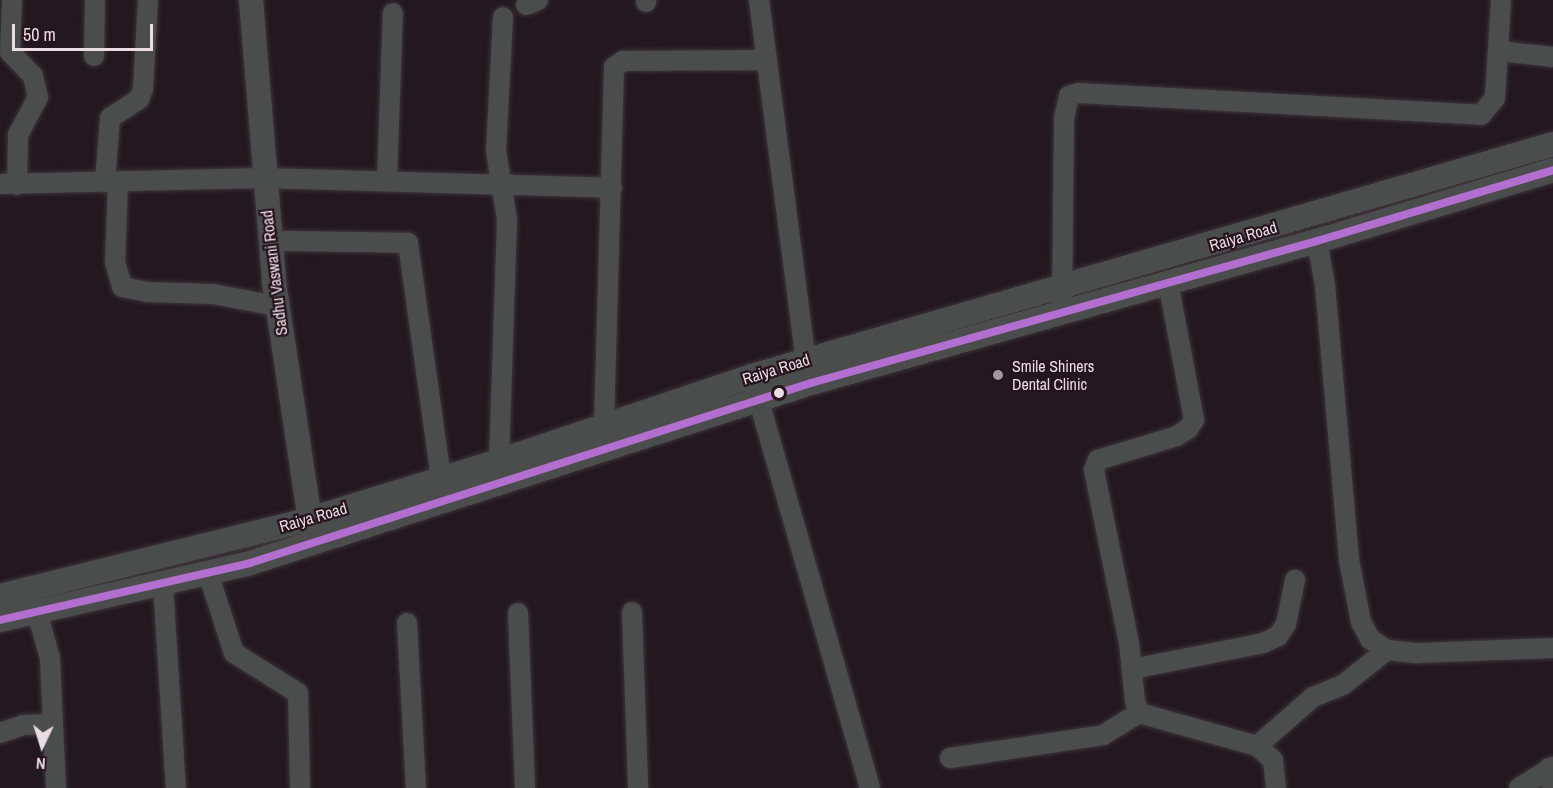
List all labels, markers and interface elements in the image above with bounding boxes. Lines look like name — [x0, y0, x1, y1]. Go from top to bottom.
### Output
scale bar — [15, 12, 156, 50]
text: 50 m — [23, 22, 56, 47]
street label: Sadhu Vaswani Road — [257, 209, 291, 337]
street label: Raiya Road — [1207, 217, 1279, 255]
street label: Raiya Road — [740, 350, 812, 388]
place label: Smile Shiners Dental Clinic — [1012, 356, 1094, 394]
marker: Smile Shiners Dental Clinic — [989, 366, 1007, 384]
unlabelled marker — [773, 387, 785, 399]
street label: Raiya Road — [277, 498, 349, 536]
north arrow — [12, 716, 72, 776]
text: N — [35, 753, 46, 775]

